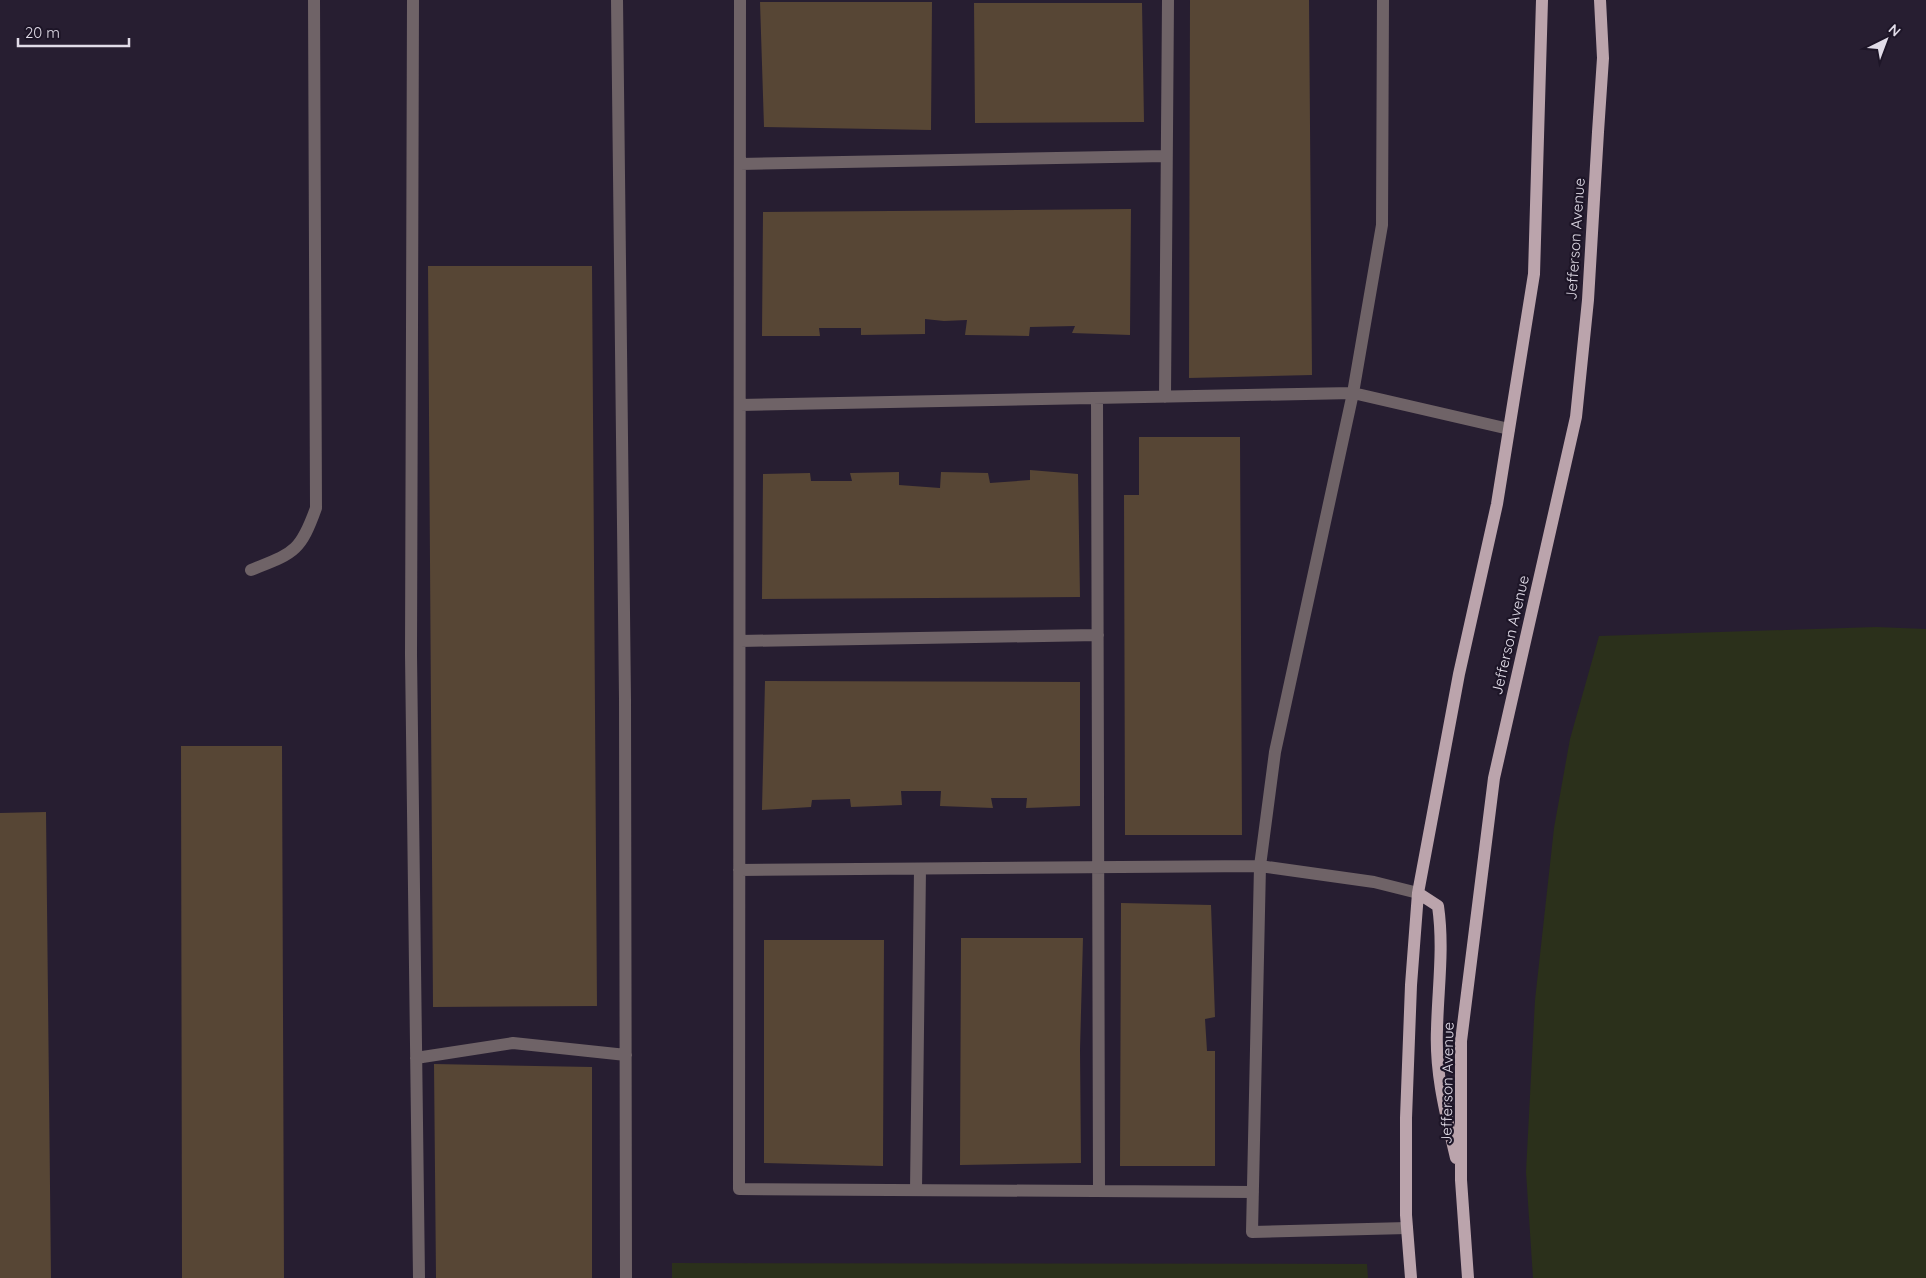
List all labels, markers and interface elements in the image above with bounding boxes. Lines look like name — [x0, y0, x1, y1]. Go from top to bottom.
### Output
scale bar — [18, 15, 129, 47]
north arrow — [1861, 15, 1911, 65]
text: N — [1885, 20, 1905, 40]
text: 20 m — [25, 23, 60, 42]
street label: Jefferson Avenue — [1561, 177, 1589, 301]
street label: Jefferson Avenue — [1487, 573, 1533, 697]
street label: Jefferson Avenue — [1436, 1022, 1458, 1144]

